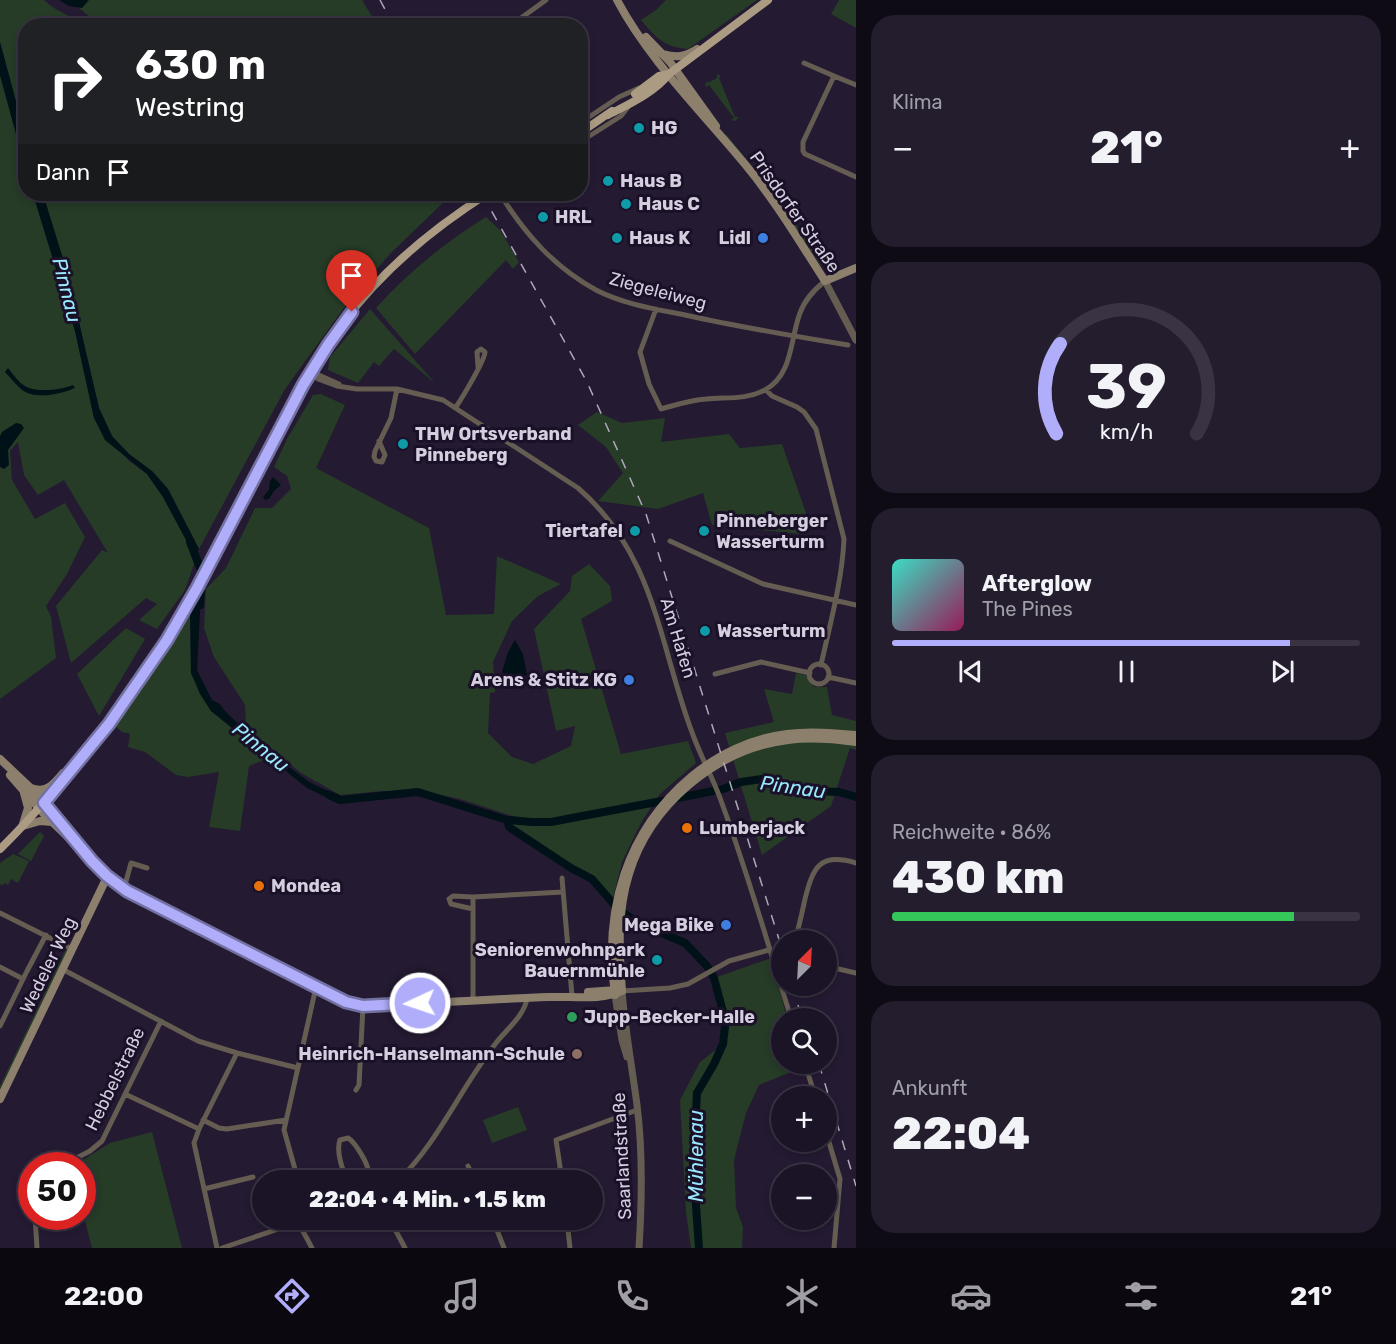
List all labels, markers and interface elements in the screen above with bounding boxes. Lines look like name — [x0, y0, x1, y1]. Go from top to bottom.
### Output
text: 630 m — [135, 40, 266, 90]
icon: right — [36, 42, 114, 120]
text: Klima — [892, 90, 943, 114]
text: Westring — [135, 91, 245, 123]
place label: HG — [651, 117, 677, 139]
marker: HG — [632, 121, 646, 135]
text: 21° — [1090, 121, 1163, 174]
text: − — [892, 128, 913, 167]
text: + — [1339, 128, 1360, 167]
street label: Prisdorfer Straße — [745, 147, 845, 277]
icon: arrive — [102, 156, 135, 189]
text: Dann — [36, 159, 90, 186]
place label: Haus B — [620, 170, 682, 192]
marker: Haus B — [601, 174, 615, 188]
place label: Haus C — [638, 193, 700, 215]
marker: Haus C — [619, 197, 633, 211]
place label: HRL — [555, 206, 592, 228]
marker: HRL — [536, 210, 550, 224]
place label: Haus K — [629, 227, 690, 249]
place label: Lidl — [719, 227, 751, 249]
marker: Haus K — [610, 231, 624, 245]
marker: Lidl — [756, 231, 770, 245]
pin — [326, 250, 377, 312]
water label: Pinnau — [47, 255, 87, 325]
icon: arrive — [335, 259, 368, 292]
street label: Ziegeleiweg — [607, 267, 709, 315]
text: 39 — [1085, 351, 1167, 425]
text: km/h — [1099, 420, 1153, 445]
place label: THW Ortsverband Pinneberg — [415, 423, 572, 466]
marker: THW Ortsverband Pinneberg — [396, 437, 410, 451]
place label: Pinneberger Wasserturm — [716, 510, 828, 553]
place label: Tiertafel — [545, 520, 623, 542]
marker: Tiertafel — [628, 524, 642, 538]
marker: Pinneberger Wasserturm — [697, 524, 711, 538]
text: Afterglow — [982, 570, 1092, 597]
street label: Am Hafen — [655, 595, 701, 681]
text: The Pines — [982, 597, 1073, 621]
place label: Wasserturm — [717, 620, 826, 642]
marker: Wasserturm — [698, 624, 712, 638]
icon: previous — [954, 655, 987, 688]
icon: pause — [1110, 655, 1143, 688]
icon: next — [1266, 655, 1299, 688]
place label: Arens & Stitz KG — [471, 669, 617, 691]
marker: Arens & Stitz KG — [622, 673, 636, 687]
water label: Pinnau — [228, 717, 294, 777]
water label: Pinnau — [759, 771, 827, 803]
place label: Lumberjack — [699, 817, 806, 839]
text: Reichweite · 86% — [892, 820, 1051, 844]
marker: Lumberjack — [680, 821, 694, 835]
text: 430 km — [892, 851, 1065, 904]
place label: Mondea — [271, 875, 341, 897]
marker: Mondea — [252, 879, 266, 893]
street label: Wedeler Weg — [15, 913, 81, 1017]
place label: Mega Bike — [624, 914, 714, 936]
marker: Mega Bike — [719, 918, 733, 932]
north arrow — [771, 930, 837, 996]
map controls — [771, 930, 837, 1230]
place label: Seniorenwohnpark Bauernmühle — [475, 939, 645, 982]
marker: Seniorenwohnpark Bauernmühle — [650, 953, 664, 967]
position arrow — [388, 971, 452, 1035]
place label: Jupp-Becker-Halle — [584, 1006, 755, 1028]
button: search — [771, 1008, 837, 1074]
marker: Jupp-Becker-Halle — [565, 1010, 579, 1024]
street label: Hebbelstraße — [80, 1024, 150, 1134]
place label: Heinrich-Hanselmann-Schule — [298, 1043, 565, 1065]
marker: Heinrich-Hanselmann-Schule — [570, 1047, 584, 1061]
text: Ankunft — [892, 1076, 967, 1100]
button: + — [771, 1086, 837, 1152]
street label: Saarlandstraße — [608, 1092, 636, 1220]
text: 22:04 — [892, 1107, 1030, 1160]
water label: Mühlenau — [684, 1110, 708, 1202]
speed limit sign: 50 — [18, 1152, 96, 1230]
button: − — [771, 1164, 837, 1230]
text: 22:04 · 4 Min. · 1.5 km — [309, 1186, 546, 1213]
icon: directions — [271, 1275, 313, 1317]
icon: music — [441, 1275, 483, 1317]
icon: phone — [611, 1275, 653, 1317]
icon: climate — [781, 1275, 823, 1317]
icon: car — [950, 1275, 992, 1317]
icon: filters — [1120, 1275, 1162, 1317]
text: 22:00 — [64, 1280, 144, 1312]
text: 21° — [1290, 1280, 1332, 1312]

